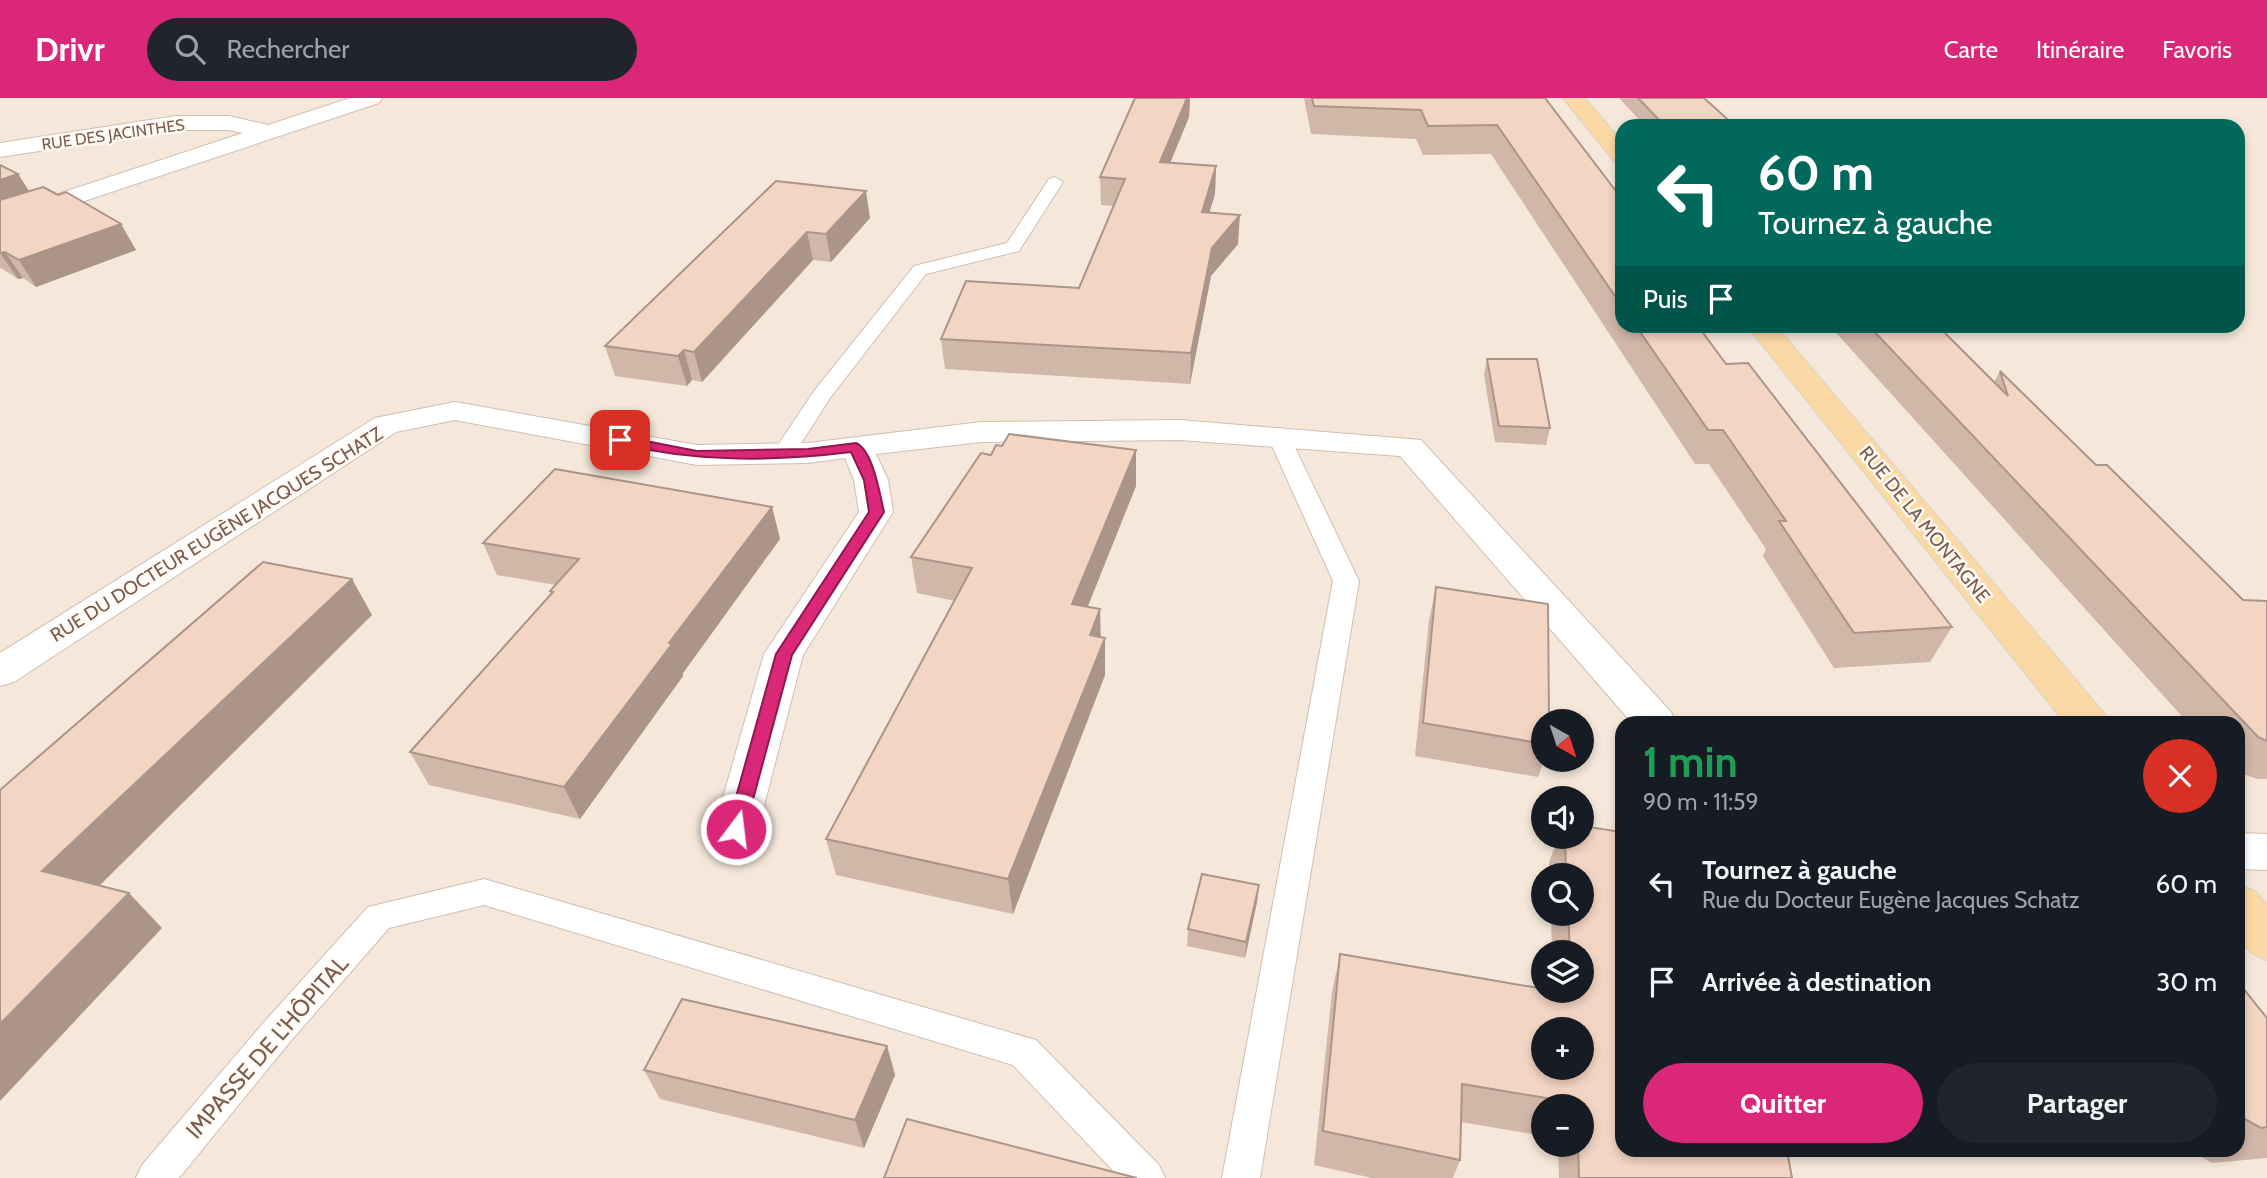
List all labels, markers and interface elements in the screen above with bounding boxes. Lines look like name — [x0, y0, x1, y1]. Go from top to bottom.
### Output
search box — [147, 18, 637, 81]
text: Drivr — [35, 29, 105, 69]
icon: search — [171, 30, 209, 68]
text: Rechercher — [227, 33, 350, 65]
text: Carte — [1944, 35, 1998, 64]
text: Itinéraire — [2036, 35, 2124, 64]
text: Favoris — [2162, 35, 2232, 64]
street label: RUE DES JACINTHES — [40, 115, 186, 154]
text: 60 m — [1758, 143, 1874, 202]
icon: left — [1643, 147, 1734, 238]
text: Tournez à gauche — [1758, 203, 1992, 242]
icon: arrive — [1702, 280, 1740, 318]
text: Puis — [1643, 283, 1688, 315]
pin — [590, 410, 650, 470]
street label: RUE DU DOCTEUR EUGÈNE JACQUES SCHATZ — [45, 421, 387, 647]
icon: arrive — [601, 421, 639, 459]
street label: RUE DE LA MONTAGNE — [1854, 441, 1995, 607]
north arrow — [1531, 709, 1594, 772]
map controls — [1531, 709, 1594, 1157]
text: 1 min — [1643, 736, 1738, 788]
button: close — [2143, 739, 2217, 813]
button: sound — [1531, 786, 1594, 849]
text: 90 m · 11:59 — [1643, 788, 1759, 816]
position arrow — [699, 792, 773, 866]
text: Tournez à gauche — [1702, 854, 1897, 886]
button: search — [1531, 863, 1594, 926]
icon: left — [1643, 865, 1681, 903]
text: 60 m — [2155, 868, 2217, 900]
text: Rue du Docteur Eugène Jacques Schatz — [1702, 886, 2080, 914]
button: layers — [1531, 940, 1594, 1003]
street label: IMPASSE DE L'HÔPITAL — [180, 949, 354, 1144]
icon: arrive — [1643, 963, 1681, 1001]
text: Arrivée à destination — [1702, 966, 1932, 998]
text: 30 m — [2156, 966, 2217, 998]
button: + — [1531, 1017, 1594, 1080]
button: Quitter — [1643, 1063, 1923, 1143]
button: Partager — [1937, 1063, 2217, 1143]
button: − — [1531, 1094, 1594, 1157]

